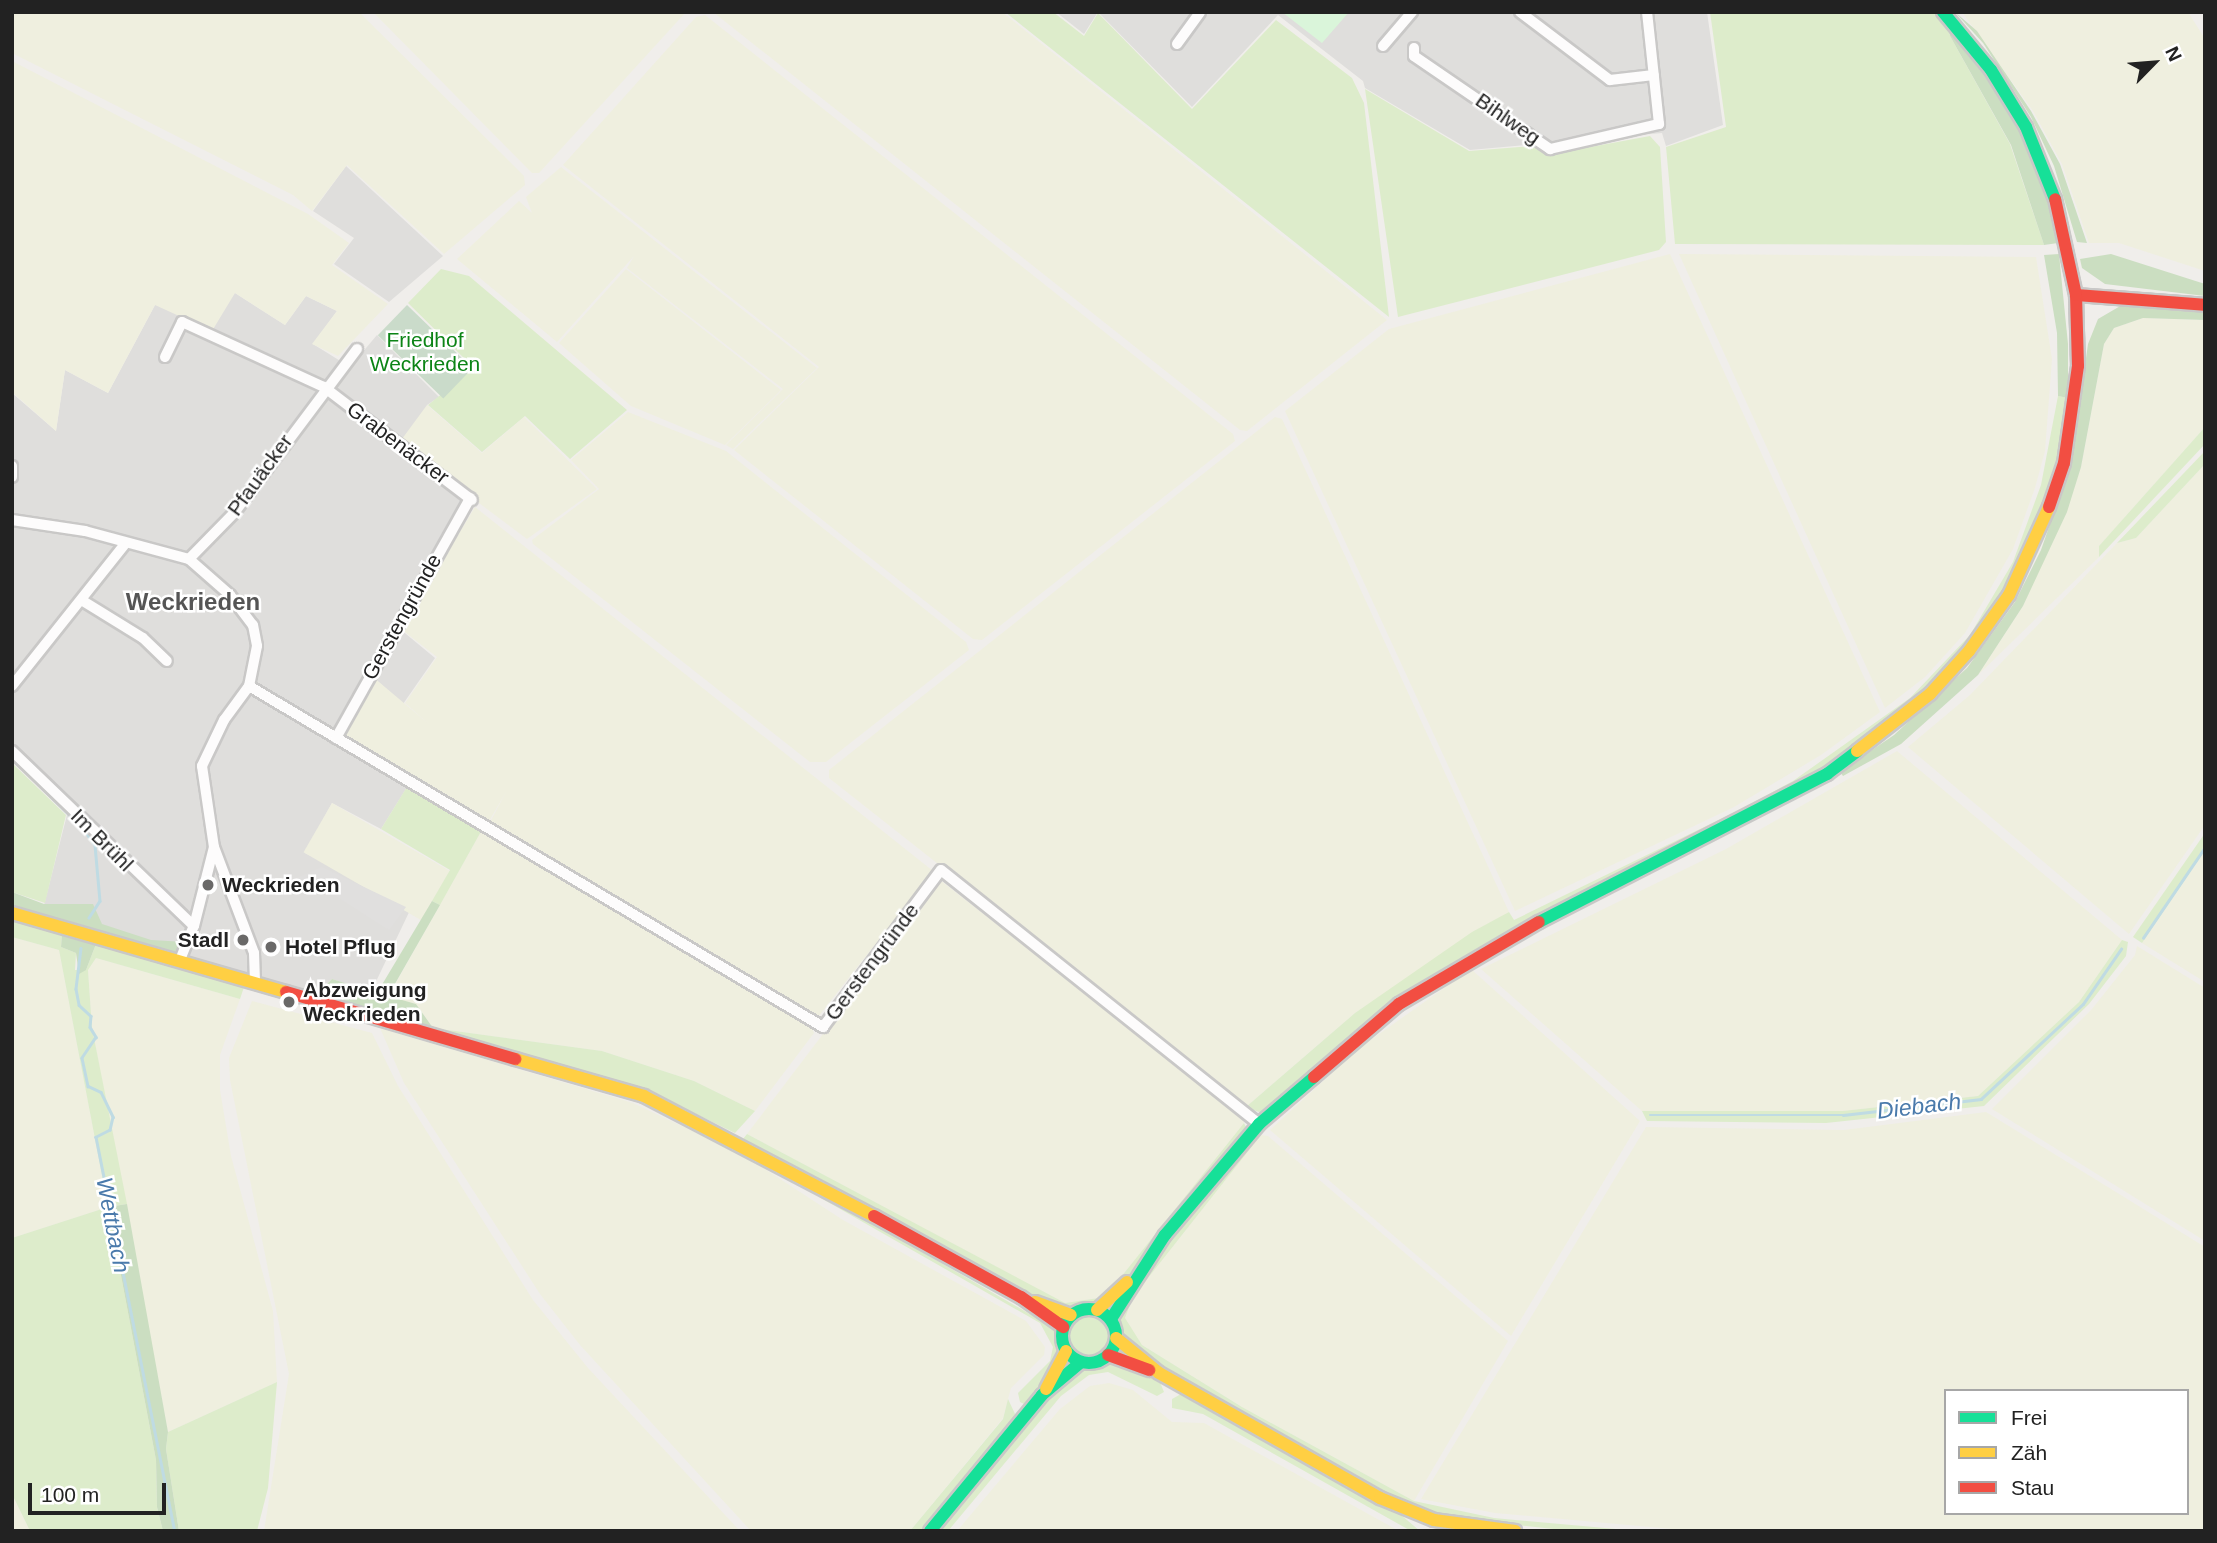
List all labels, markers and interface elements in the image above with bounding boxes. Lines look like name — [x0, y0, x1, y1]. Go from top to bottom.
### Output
north arrow — [2119, 28, 2189, 98]
text: N — [2161, 43, 2186, 65]
street label: Bihlweg — [1471, 88, 1545, 150]
park label: Friedhof Weckrieden — [370, 327, 480, 377]
street label: Grabenäcker — [342, 396, 454, 490]
street label: Pfauäcker — [222, 429, 298, 521]
street label: Gerstengründe — [357, 550, 447, 684]
district label: Weckrieden — [126, 588, 260, 616]
street label: Im Brühl — [65, 803, 139, 877]
place label: Weckrieden — [222, 872, 339, 898]
marker: Weckrieden — [200, 877, 216, 893]
street label: Gerstengründe — [820, 898, 924, 1026]
place label: Stadl — [178, 927, 229, 953]
marker: Stadl — [235, 932, 251, 948]
place label: Hotel Pflug — [285, 934, 396, 960]
marker: Hotel Pflug — [263, 939, 279, 955]
place label: Abzweigung Weckrieden — [303, 977, 427, 1027]
marker: Abzweigung Weckrieden — [281, 994, 297, 1010]
water label: Diebach — [1875, 1087, 1963, 1125]
water label: Wettbach — [90, 1175, 136, 1275]
legend — [1944, 1389, 2189, 1515]
text: Frei — [2011, 1406, 2047, 1429]
text: Zäh — [2011, 1441, 2047, 1464]
scale bar — [32, 1470, 170, 1514]
text: Stau — [2011, 1476, 2054, 1499]
text: 100 m — [41, 1483, 99, 1506]

